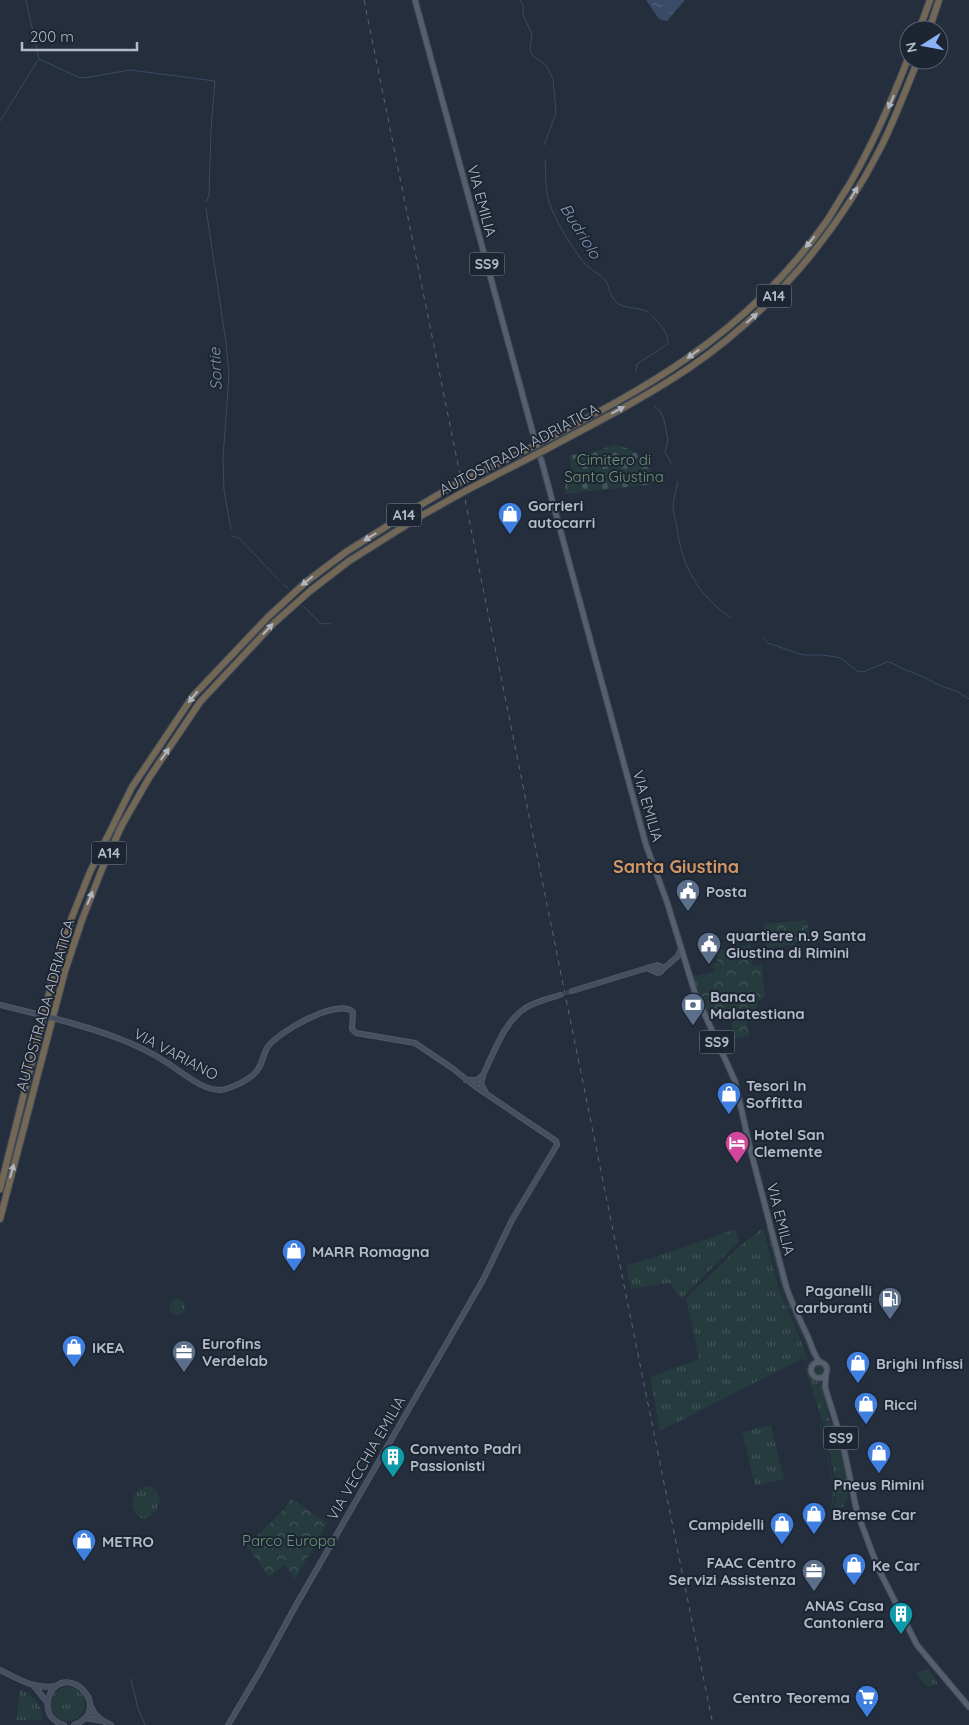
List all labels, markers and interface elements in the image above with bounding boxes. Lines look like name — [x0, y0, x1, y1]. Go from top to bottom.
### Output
scale bar — [22, 20, 138, 52]
north arrow — [899, 20, 949, 70]
text: 200 m — [30, 27, 74, 46]
text: N — [901, 41, 921, 54]
one-way arrow — [887, 95, 895, 109]
street label: VIA EMILIA — [463, 163, 501, 239]
one-way arrow — [850, 186, 859, 199]
water label: Budriolo — [556, 200, 607, 264]
one-way arrow — [804, 235, 815, 248]
road number: SS9 — [470, 252, 504, 276]
road number: A14 — [756, 284, 792, 308]
one-way arrow — [745, 312, 757, 324]
water label: Sortie — [204, 346, 226, 391]
one-way arrow — [686, 349, 700, 359]
street label: AUTOSTRADA ADRIATICA — [436, 399, 602, 499]
one-way arrow — [611, 406, 626, 414]
park label: Cimitero di Santa Giustina — [564, 450, 664, 486]
place label: Gorrieri autocarri — [528, 496, 595, 532]
shop icon: Gorrieri autocarri — [497, 501, 523, 535]
road number: A14 — [386, 504, 422, 526]
one-way arrow — [363, 532, 376, 541]
one-way arrow — [301, 576, 314, 587]
one-way arrow — [262, 623, 274, 635]
one-way arrow — [188, 690, 199, 703]
one-way arrow — [160, 747, 170, 760]
street label: VIA EMILIA — [629, 768, 667, 844]
road number: A14 — [92, 841, 126, 864]
district label: Santa Giustina — [613, 855, 739, 878]
public building icon: Posta — [675, 878, 701, 912]
place label: Posta — [706, 882, 747, 901]
one-way arrow — [87, 891, 95, 905]
street label: AUTOSTRADA ADRIATICA — [11, 917, 79, 1093]
place label: quartiere n.9 Santa Giustina di Rimini — [726, 926, 866, 962]
public building icon: quartiere n.9 Santa Giustina di Rimini — [696, 931, 722, 965]
place label: Banca Malatestiana — [710, 987, 805, 1023]
bank icon: Banca Malatestiana — [680, 992, 706, 1026]
street label: VIA VARIANO — [131, 1024, 221, 1084]
road number: SS9 — [700, 1030, 734, 1054]
place label: Tesori In Soffitta — [746, 1076, 806, 1112]
shop icon: Tesori In Soffitta — [716, 1081, 742, 1115]
place label: Hotel San Clemente — [754, 1125, 825, 1161]
hotel icon: Hotel San Clemente — [724, 1130, 750, 1164]
one-way arrow — [8, 1164, 16, 1179]
street label: VIA EMILIA — [763, 1181, 799, 1257]
shop icon: MARR Romagna — [281, 1238, 307, 1272]
place label: MARR Romagna — [312, 1242, 429, 1261]
place label: Paganelli carburanti — [796, 1281, 872, 1317]
fuel station icon: Paganelli carburanti — [877, 1286, 903, 1320]
shop icon: IKEA — [61, 1334, 87, 1368]
place label: Eurofins Verdelab — [202, 1334, 268, 1370]
place label: IKEA — [92, 1338, 125, 1357]
office icon: Eurofins Verdelab — [171, 1339, 197, 1373]
shop icon: Brighi Infissi — [845, 1350, 871, 1384]
place label: Brighi Infissi — [876, 1354, 963, 1373]
shop icon: Ricci — [853, 1391, 879, 1425]
street label: VIA VECCHIA EMILIA — [323, 1392, 409, 1523]
place label: Ricci — [884, 1395, 917, 1414]
road number: SS9 — [824, 1426, 858, 1450]
place label: Convento Padri Passionisti — [410, 1439, 521, 1475]
shop icon: Pneus Rimini — [866, 1440, 892, 1474]
building icon: Convento Padri Passionisti — [380, 1444, 406, 1478]
place label: Pneus Rimini — [834, 1475, 924, 1494]
shop icon: Bremse Car — [801, 1501, 827, 1535]
place label: Bremse Car — [832, 1505, 917, 1524]
shop icon: Campidelli — [769, 1511, 795, 1545]
place label: Campidelli — [688, 1515, 764, 1534]
shop icon: METRO — [71, 1528, 97, 1562]
park label: Parco Europa — [242, 1531, 336, 1550]
place label: METRO — [102, 1532, 154, 1551]
shop icon: Ke Car — [841, 1552, 867, 1586]
place label: FAAC Centro Servizi Assistenza — [669, 1553, 796, 1589]
place label: Ke Car — [872, 1556, 920, 1575]
office icon: FAAC Centro Servizi Assistenza — [801, 1558, 827, 1592]
place label: ANAS Casa Cantoniera — [804, 1596, 884, 1632]
building icon: ANAS Casa Cantoniera — [888, 1601, 914, 1635]
supermarket icon: Centro Teorema — [854, 1684, 880, 1718]
place label: Centro Teorema — [733, 1688, 850, 1707]

